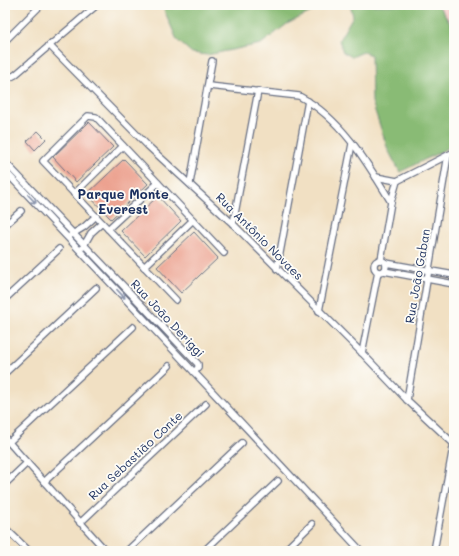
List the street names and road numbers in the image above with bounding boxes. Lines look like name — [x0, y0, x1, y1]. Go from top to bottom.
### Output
street label: Rua Antônio Novaes — [213, 189, 307, 283]
street label: Rua João Gaban — [401, 227, 433, 325]
street label: Rua João Deriggi — [128, 276, 208, 360]
street label: Rua Sebastião Conte — [85, 407, 185, 503]

